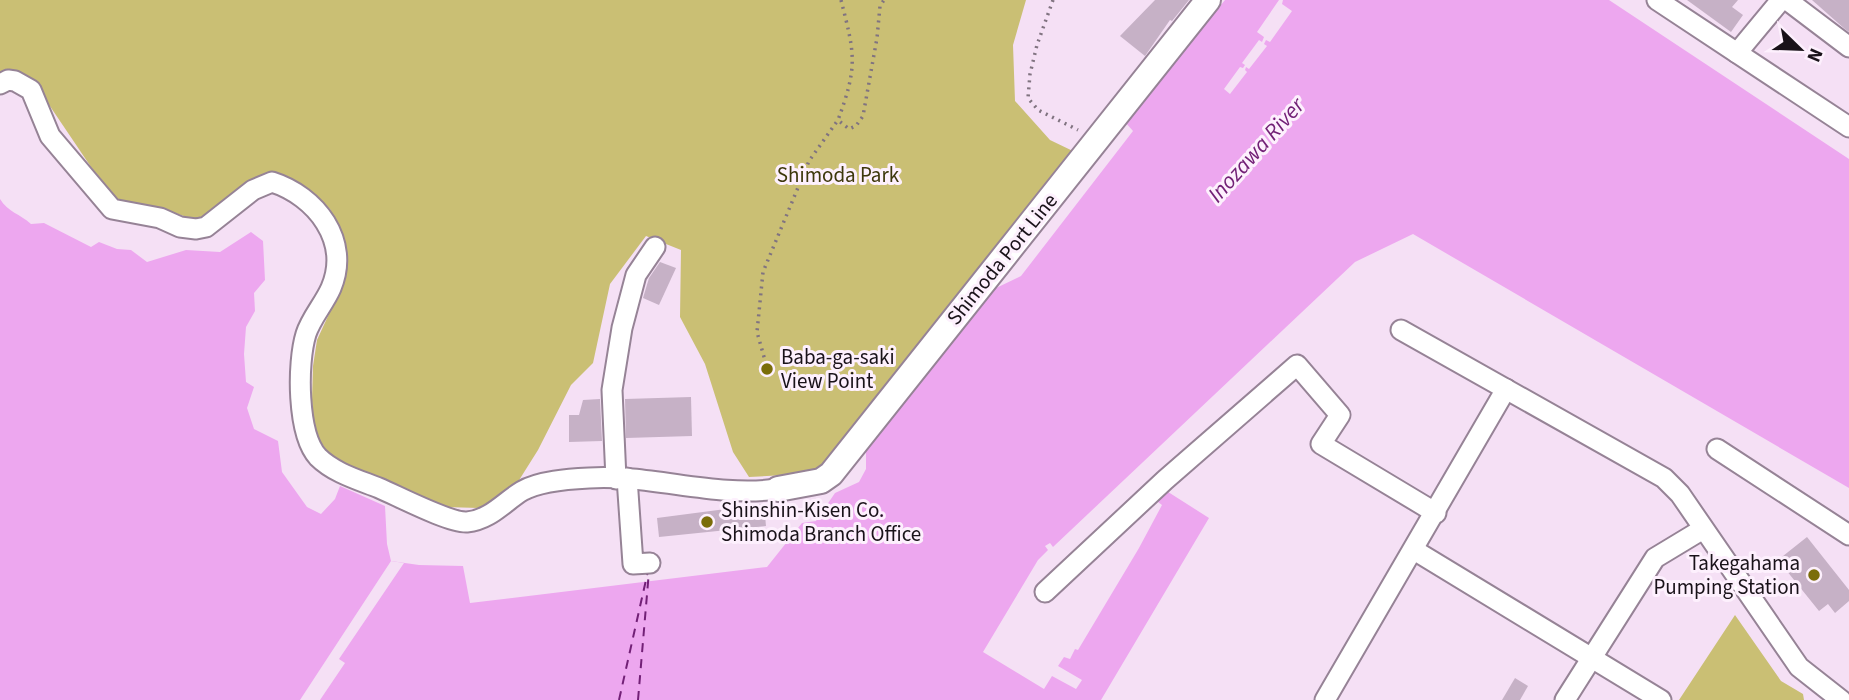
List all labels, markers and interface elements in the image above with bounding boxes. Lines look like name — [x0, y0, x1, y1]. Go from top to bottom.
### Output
north arrow — [1765, 14, 1835, 84]
text: N — [1799, 44, 1829, 66]
water label: Inozawa River — [1200, 89, 1313, 210]
park label: Shimoda Park — [777, 160, 900, 190]
street label: Shimoda Port Line — [939, 187, 1065, 331]
place label: Baba-ga-saki View Point — [781, 342, 895, 396]
marker: Baba-ga-saki View Point — [759, 361, 775, 377]
place label: Shinshin-Kisen Co. Shimoda Branch Office — [721, 495, 921, 549]
marker: Shinshin-Kisen Co. Shimoda Branch Office — [699, 514, 715, 530]
place label: Takegahama Pumping Station — [1653, 548, 1800, 602]
marker: Takegahama Pumping Station — [1806, 567, 1822, 583]

